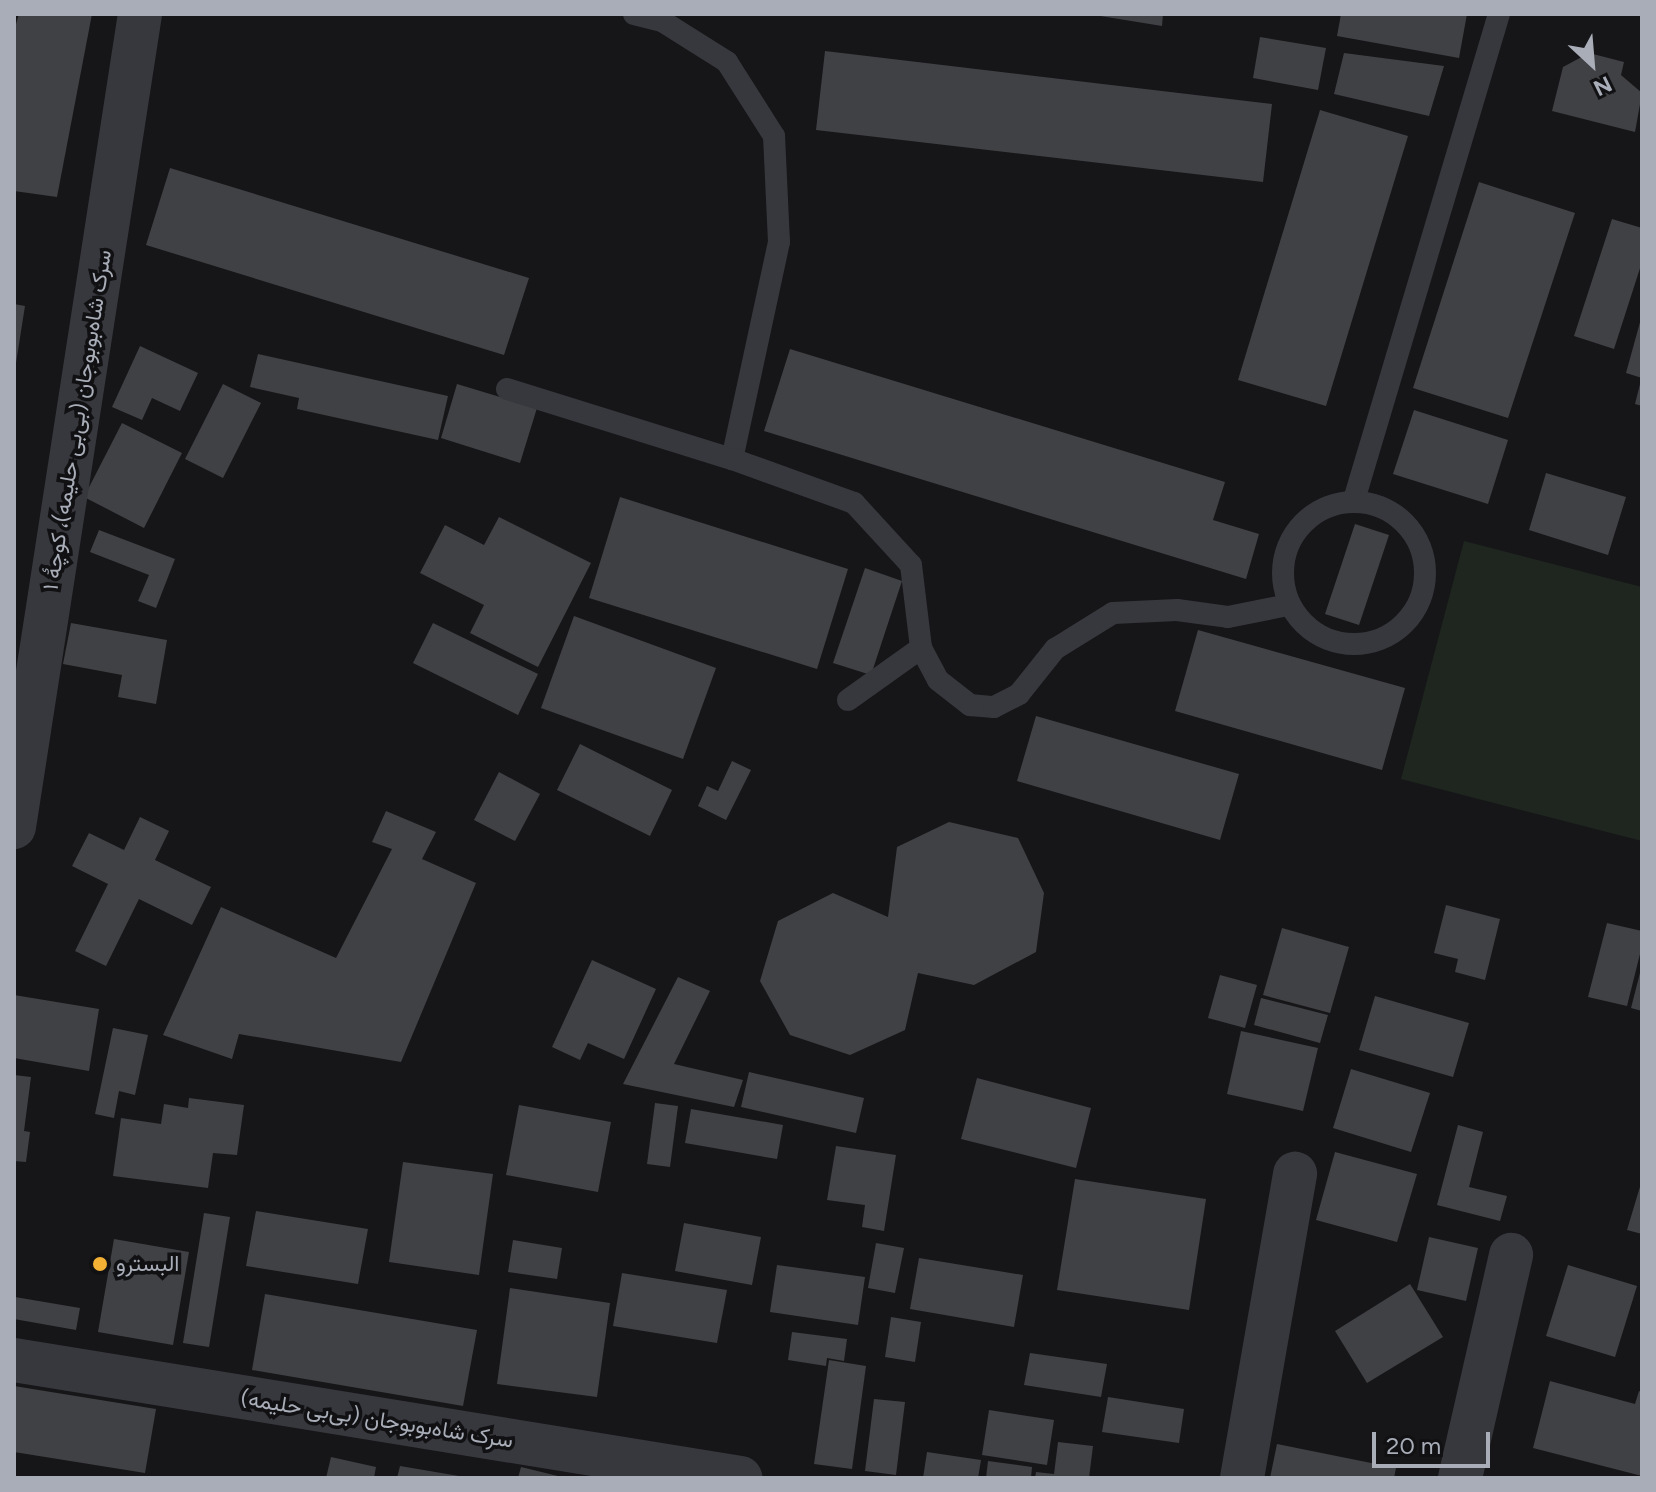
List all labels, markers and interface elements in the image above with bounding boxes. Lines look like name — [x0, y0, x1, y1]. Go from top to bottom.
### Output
north arrow — [1552, 24, 1632, 104]
text: N — [1589, 70, 1616, 102]
street label: سرک شاه‌بوبوجان (بی‌بی حلیمه)، کوچۀ ۱ — [37, 248, 117, 592]
place label: البسترو — [116, 1251, 179, 1277]
marker: البسترو — [91, 1255, 109, 1273]
street label: سرک شاه‌بوبوجان (بی‌بی حلیمه) — [239, 1384, 515, 1454]
scale bar — [1376, 1416, 1494, 1466]
text: 20 m — [1386, 1431, 1441, 1460]

